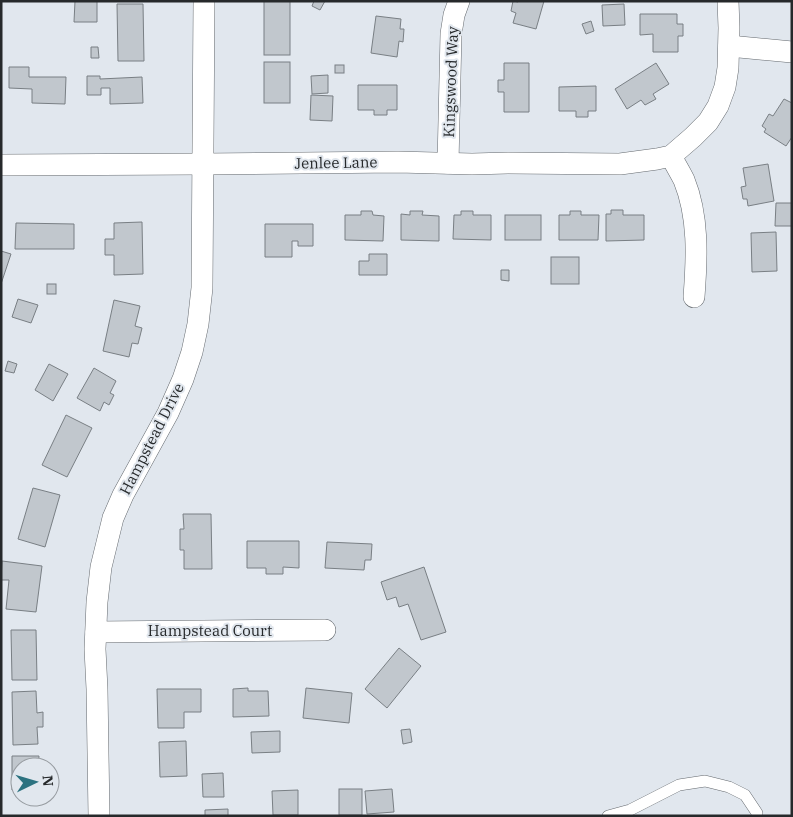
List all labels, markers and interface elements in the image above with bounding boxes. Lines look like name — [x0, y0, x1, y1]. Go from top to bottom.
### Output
street label: Kingswood Way — [439, 26, 462, 138]
street label: Jenlee Lane — [294, 152, 378, 173]
street label: Hampstead Drive — [115, 380, 188, 498]
street label: Hampstead Court — [148, 621, 272, 640]
north arrow — [10, 757, 60, 807]
text: N — [39, 775, 57, 787]

